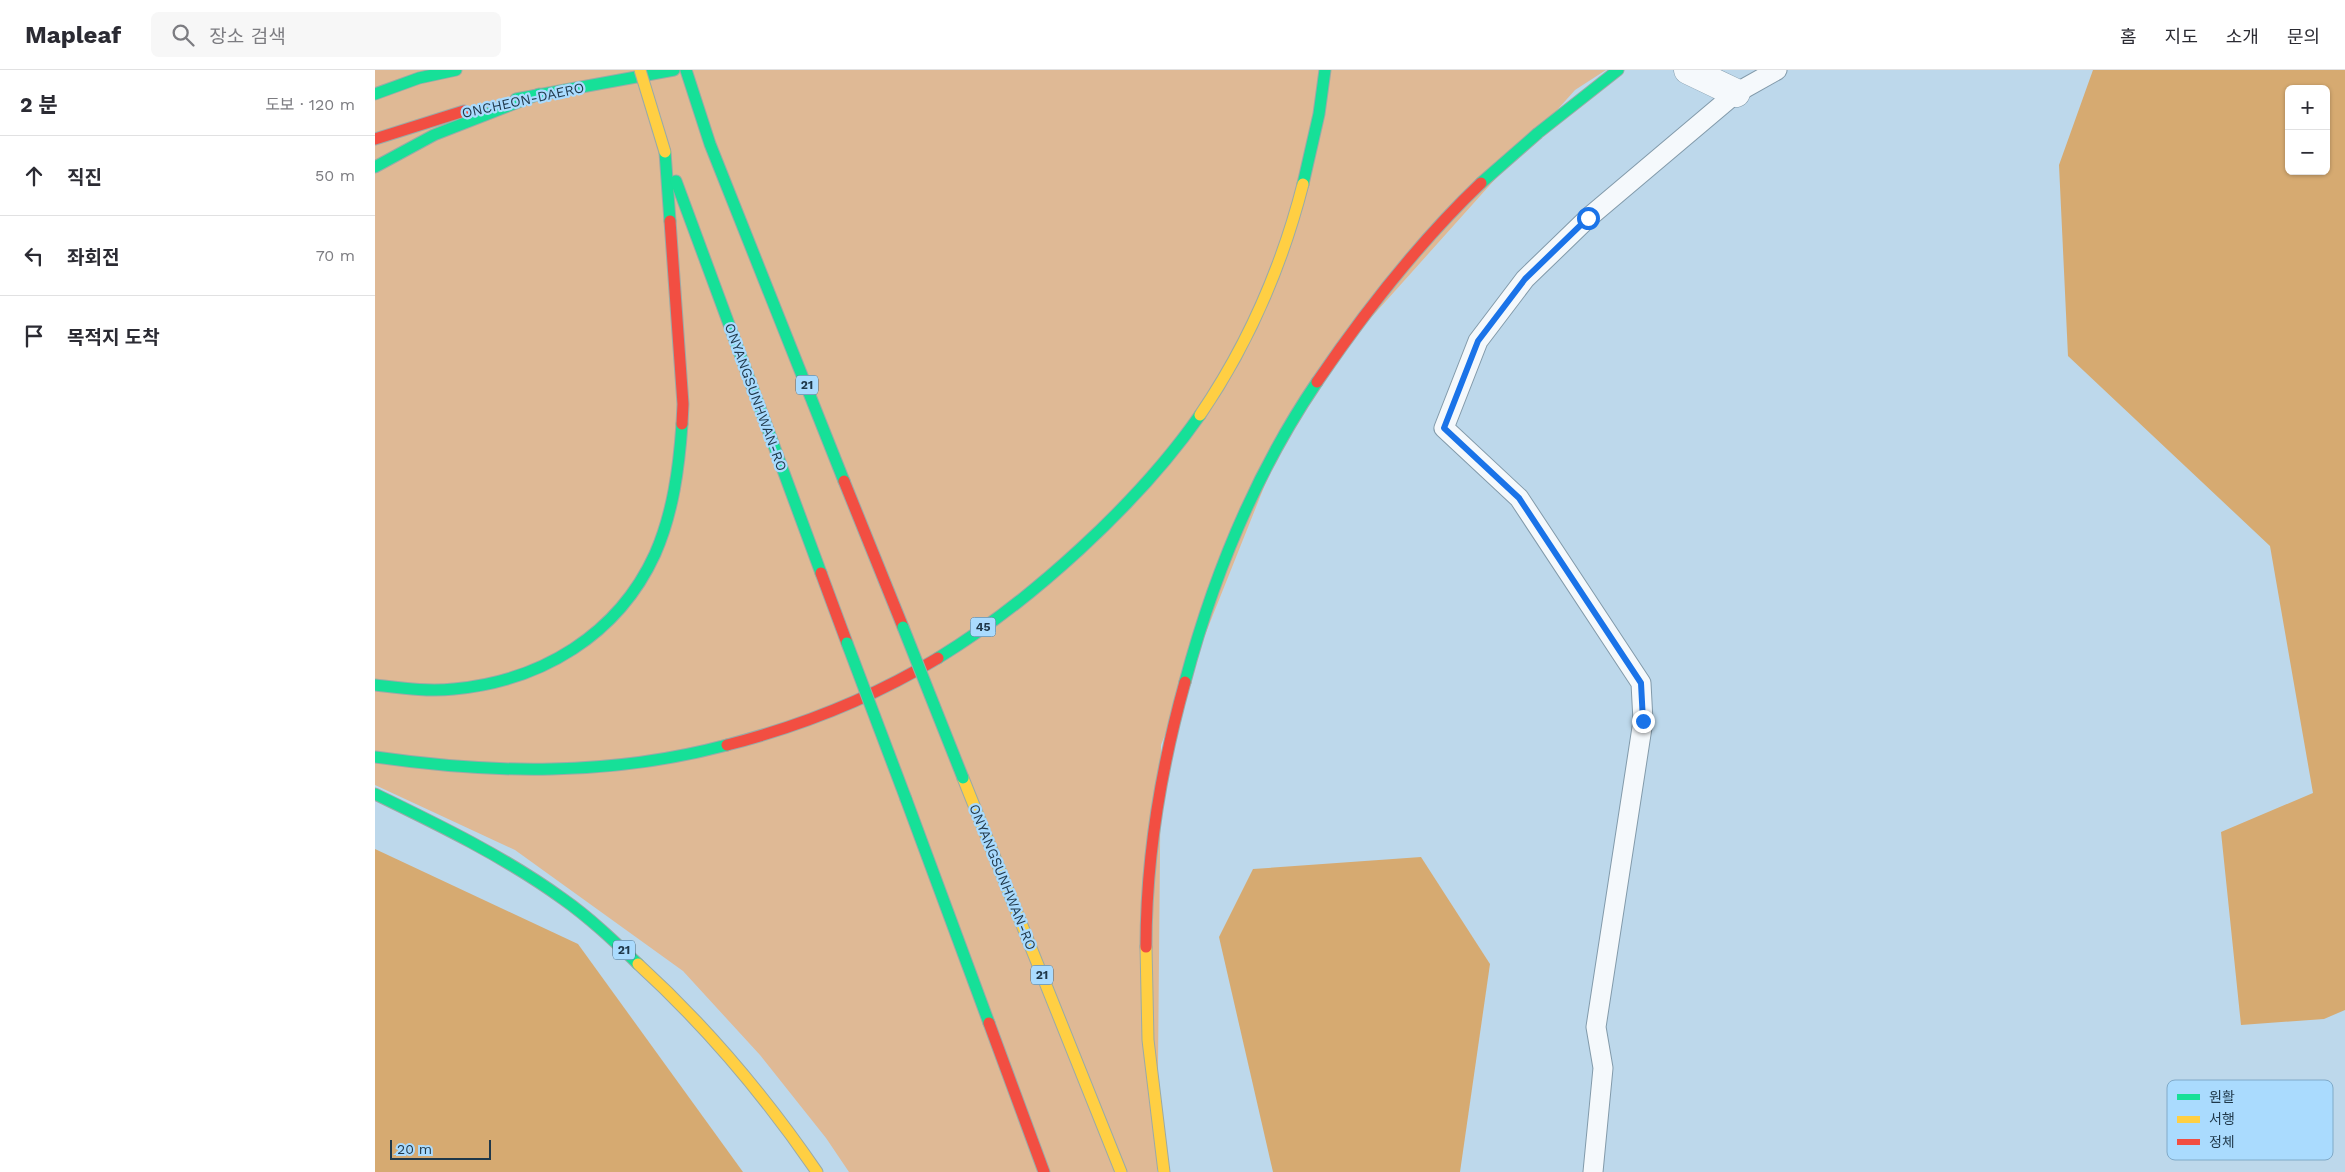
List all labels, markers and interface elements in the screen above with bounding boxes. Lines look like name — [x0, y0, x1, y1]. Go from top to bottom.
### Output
search box — [151, 12, 501, 57]
text: Mapleaf — [25, 21, 121, 49]
icon: search — [169, 21, 197, 49]
text: 장소 검색 — [209, 25, 286, 48]
text: 홈 — [2120, 26, 2137, 47]
text: 지도 — [2165, 26, 2198, 47]
text: 소개 — [2226, 26, 2259, 47]
text: 문의 — [2287, 26, 2320, 47]
street label: ONCHEON-DAERO — [460, 79, 586, 121]
map controls — [2285, 85, 2330, 175]
button: + — [2285, 85, 2330, 130]
text: 2 분 — [20, 92, 58, 117]
text: 도보 · 120 m — [265, 95, 355, 114]
button: − — [2285, 130, 2330, 175]
icon: ahead — [20, 162, 48, 190]
text: 직진 — [67, 166, 102, 189]
text: 50 m — [315, 166, 355, 185]
route start — [1577, 207, 1600, 230]
icon: left — [20, 242, 48, 270]
text: 좌회전 — [67, 246, 119, 269]
text: 70 m — [316, 246, 355, 265]
street label: ONYANGSUNHWAN-RO — [722, 321, 790, 473]
icon: arrive — [20, 322, 48, 350]
text: 목적지 도착 — [67, 326, 160, 349]
road number: 21 — [796, 376, 818, 394]
road number: 45 — [971, 618, 995, 636]
route end — [1632, 710, 1655, 733]
street label: ONYANGSUNHWAN-RO — [966, 802, 1040, 952]
road number: 21 — [613, 940, 635, 960]
road number: 21 — [1031, 966, 1053, 984]
legend — [2167, 1080, 2333, 1160]
text: 원활 — [2209, 1089, 2235, 1105]
text: 서행 — [2209, 1111, 2235, 1127]
text: 정체 — [2209, 1134, 2235, 1150]
scale bar — [390, 1137, 491, 1160]
text: 20 m — [397, 1141, 432, 1157]

